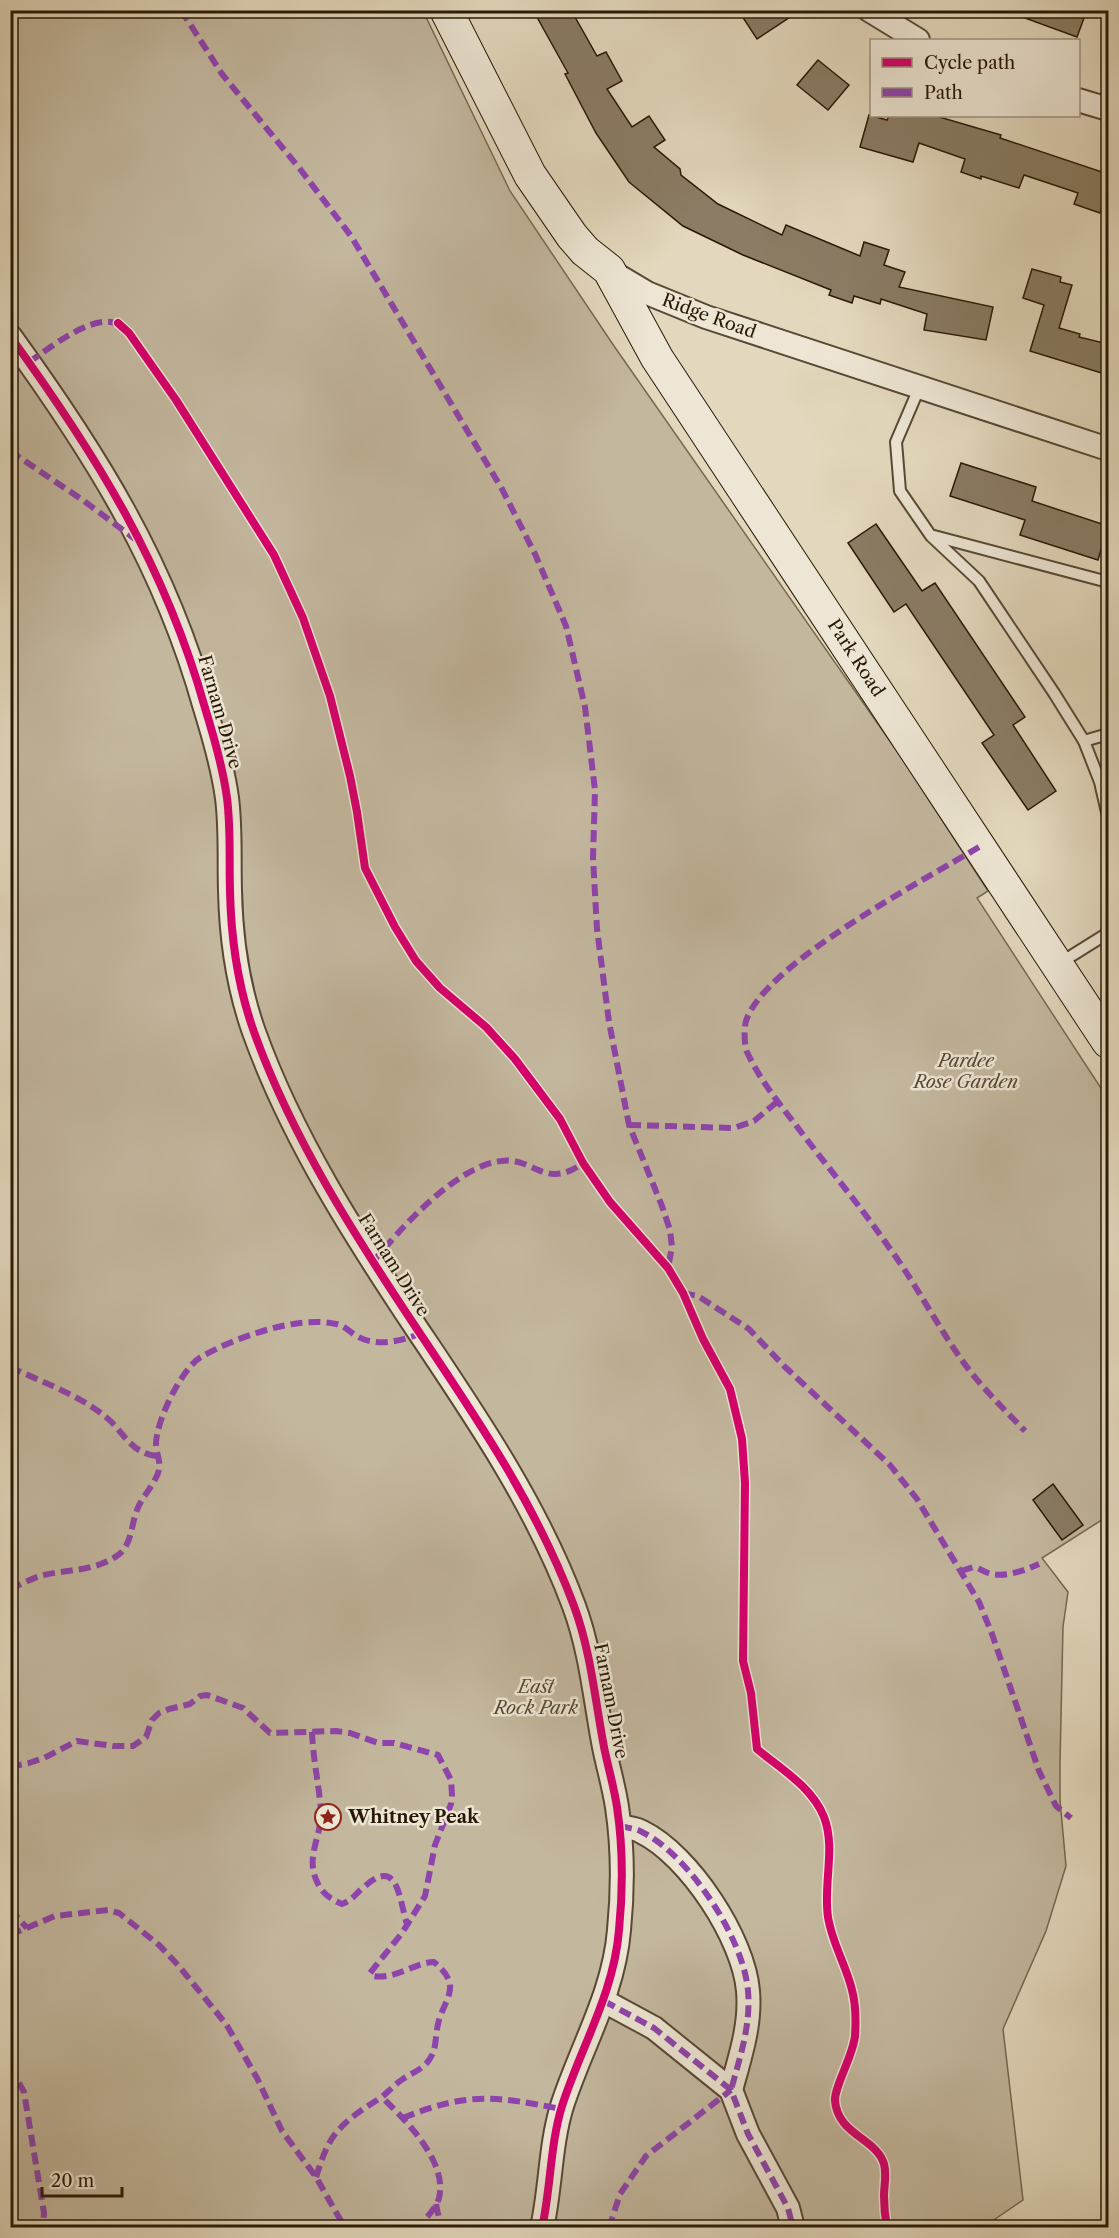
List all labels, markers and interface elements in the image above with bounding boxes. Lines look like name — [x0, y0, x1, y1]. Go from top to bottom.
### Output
legend — [870, 39, 1080, 117]
text: Cycle path — [924, 52, 1015, 74]
text: Path — [924, 82, 963, 104]
street label: Ridge Road — [659, 289, 759, 343]
street label: Park Road — [823, 615, 889, 701]
street label: Farnam Drive — [193, 653, 247, 771]
park label: Pardee Rose Garden — [912, 1050, 1018, 1093]
street label: Farnam Drive — [354, 1209, 434, 1321]
street label: Farnam Drive — [589, 1641, 633, 1761]
park label: East Rock Park — [492, 1676, 579, 1719]
place icon: Whitney Peak — [313, 1802, 343, 1832]
place label: Whitney Peak — [347, 1806, 480, 1828]
scale bar — [42, 2160, 122, 2198]
text: 20 m — [51, 2170, 95, 2192]

